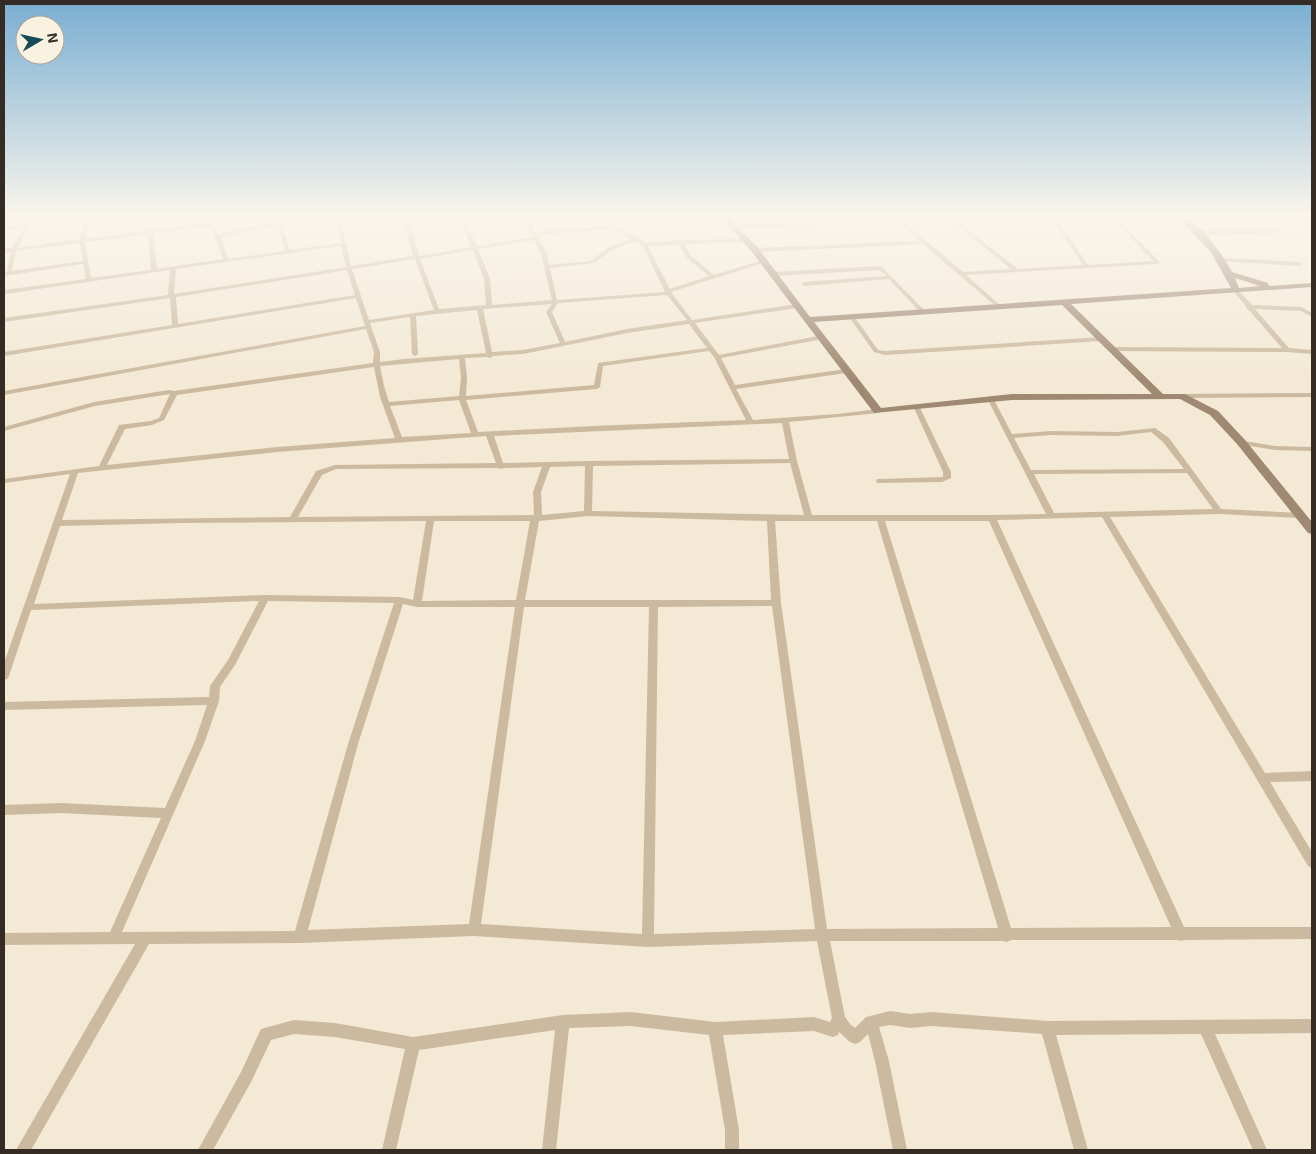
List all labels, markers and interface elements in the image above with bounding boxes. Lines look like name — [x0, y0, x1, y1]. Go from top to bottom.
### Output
north arrow — [15, 15, 65, 65]
text: N — [44, 32, 63, 44]

